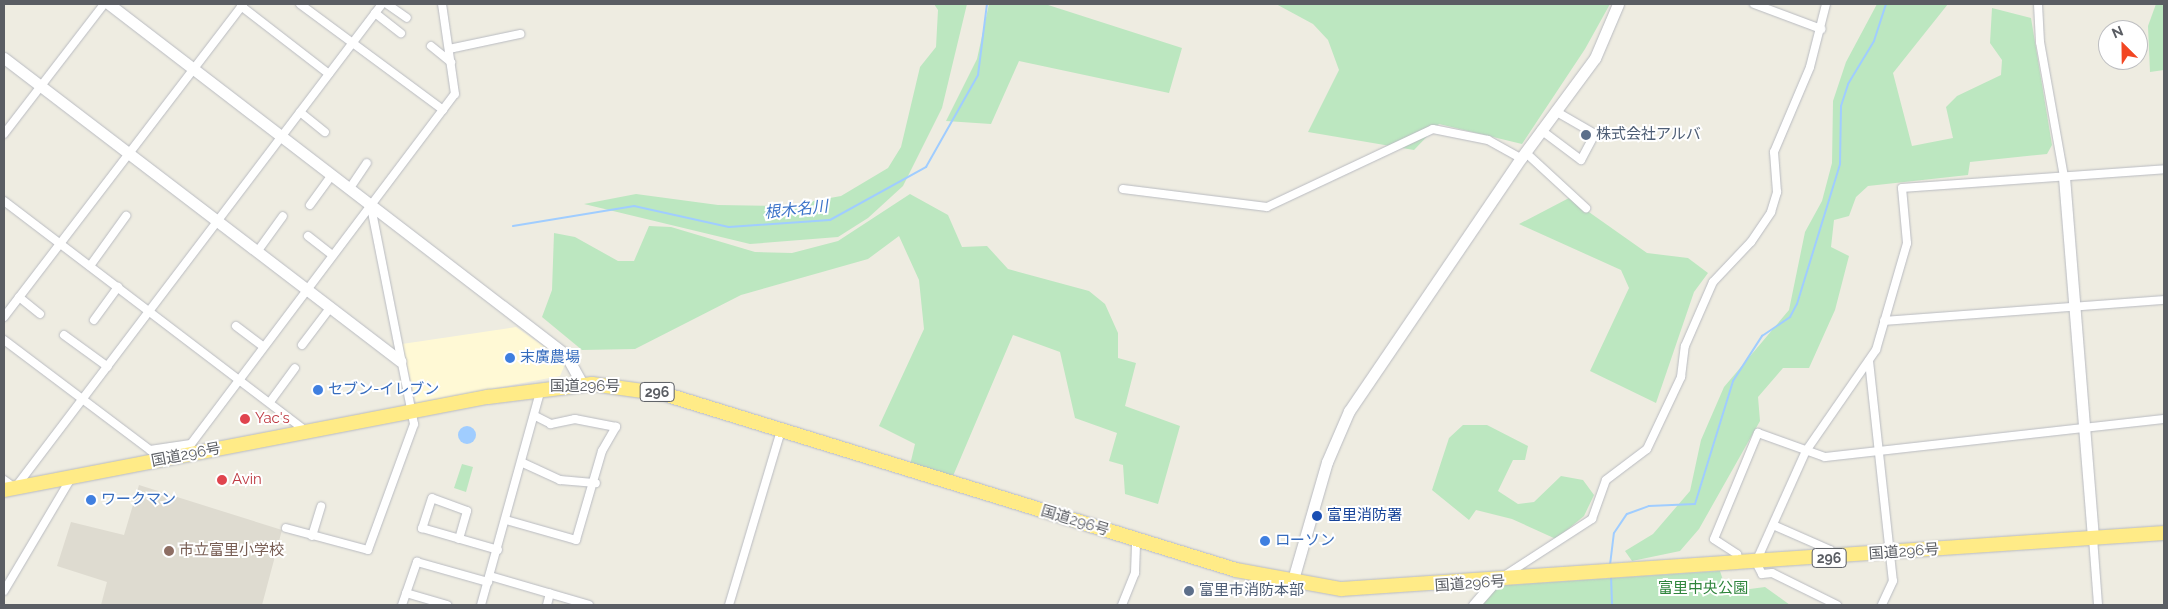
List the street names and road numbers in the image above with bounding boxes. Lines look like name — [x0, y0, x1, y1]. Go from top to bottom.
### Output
street label: 国道296号 — [550, 378, 620, 396]
road number: 296 — [640, 381, 674, 404]
street label: 国道296号 — [150, 439, 222, 471]
street label: 国道296号 — [1039, 502, 1111, 540]
street label: 国道296号 — [1868, 541, 1940, 563]
road number: 296 — [1812, 546, 1846, 570]
street label: 国道296号 — [1434, 573, 1506, 595]

